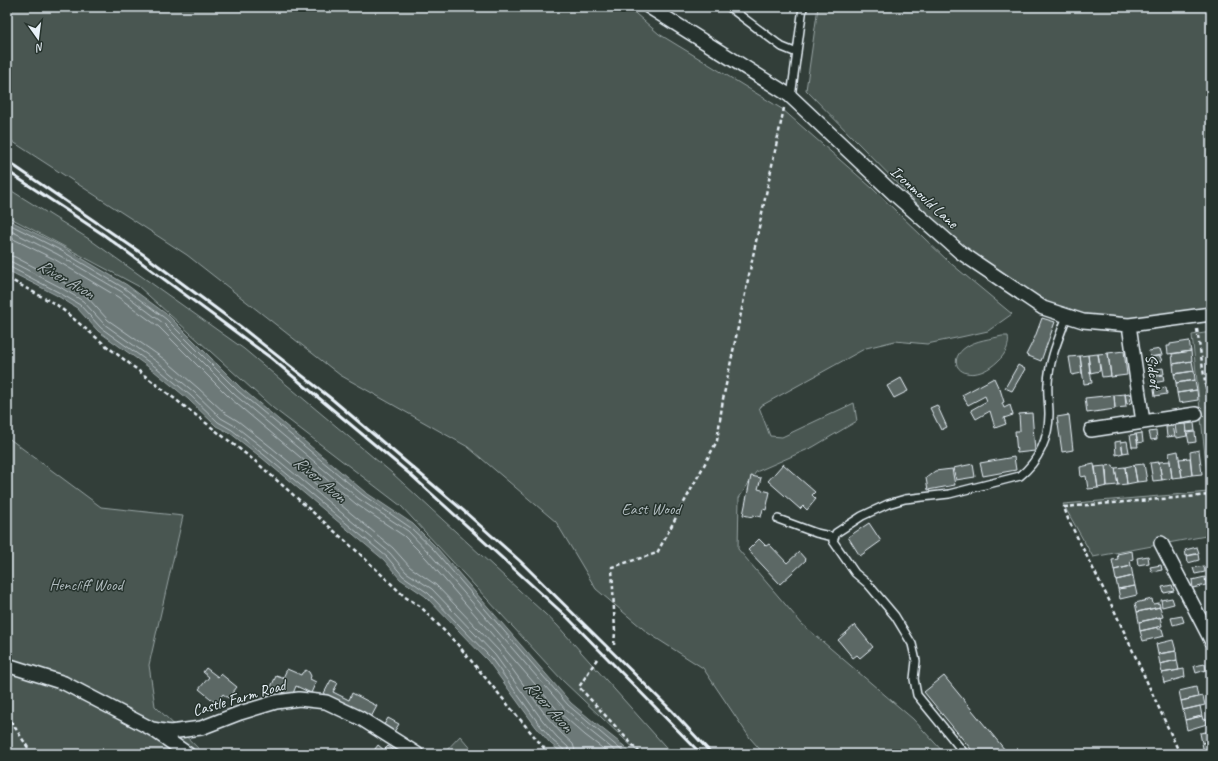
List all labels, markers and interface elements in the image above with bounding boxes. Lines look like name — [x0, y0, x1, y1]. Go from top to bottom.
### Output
north arrow — [18, 18, 58, 58]
text: N — [33, 40, 45, 56]
street label: Ironmould Lane — [886, 161, 963, 234]
water label: River Avon — [34, 254, 99, 304]
street label: Sidcot — [1141, 353, 1166, 392]
water label: River Avon — [290, 451, 351, 508]
park label: East Wood — [621, 499, 683, 519]
park label: Hencliff Wood — [49, 575, 126, 595]
street label: Castle Farm Road — [190, 674, 291, 721]
water label: River Avon — [521, 676, 578, 737]

